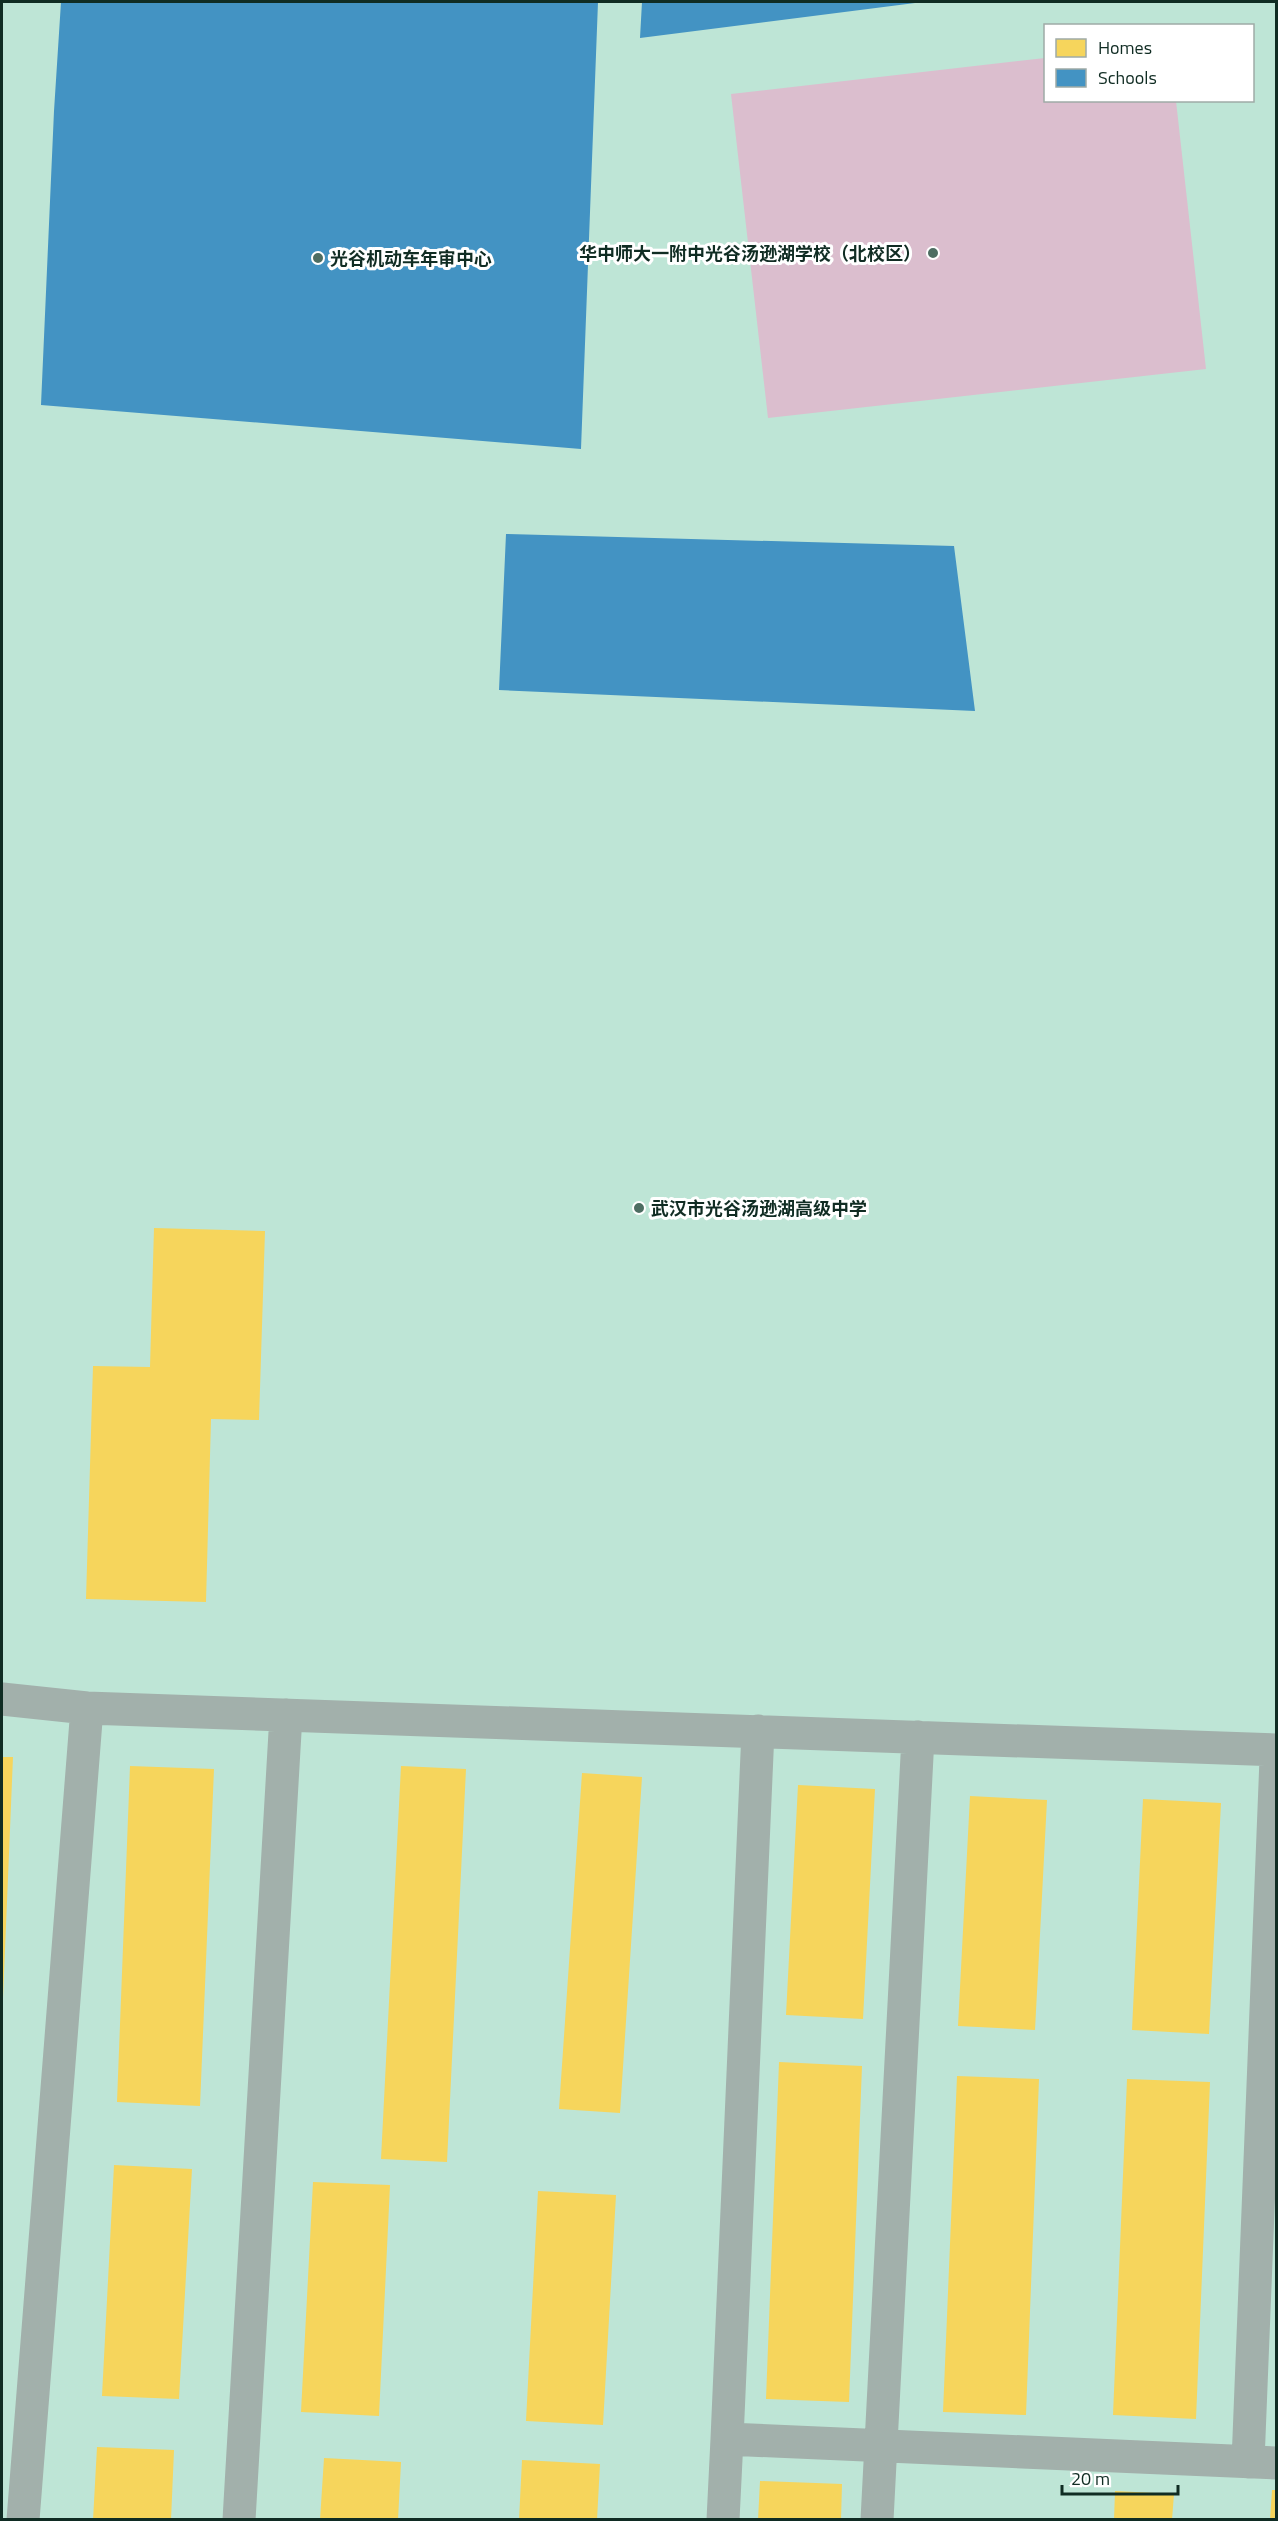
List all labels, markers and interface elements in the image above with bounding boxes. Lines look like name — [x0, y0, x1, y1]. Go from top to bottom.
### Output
legend — [1044, 24, 1254, 102]
text: Homes — [1098, 34, 1152, 61]
text: Schools — [1098, 64, 1157, 91]
place label: 华中师大一附中光谷汤逊湖学校（北校区） — [579, 240, 921, 267]
place label: 光谷机动车年审中心 — [330, 245, 492, 272]
marker: 华中师大一附中光谷汤逊湖学校（北校区） — [926, 246, 940, 260]
marker: 光谷机动车年审中心 — [311, 251, 325, 265]
place label: 武汉市光谷汤逊湖高级中学 — [651, 1195, 867, 1222]
marker: 武汉市光谷汤逊湖高级中学 — [632, 1201, 646, 1215]
scale bar — [1062, 2458, 1178, 2496]
text: 20 m — [1071, 2465, 1110, 2492]

